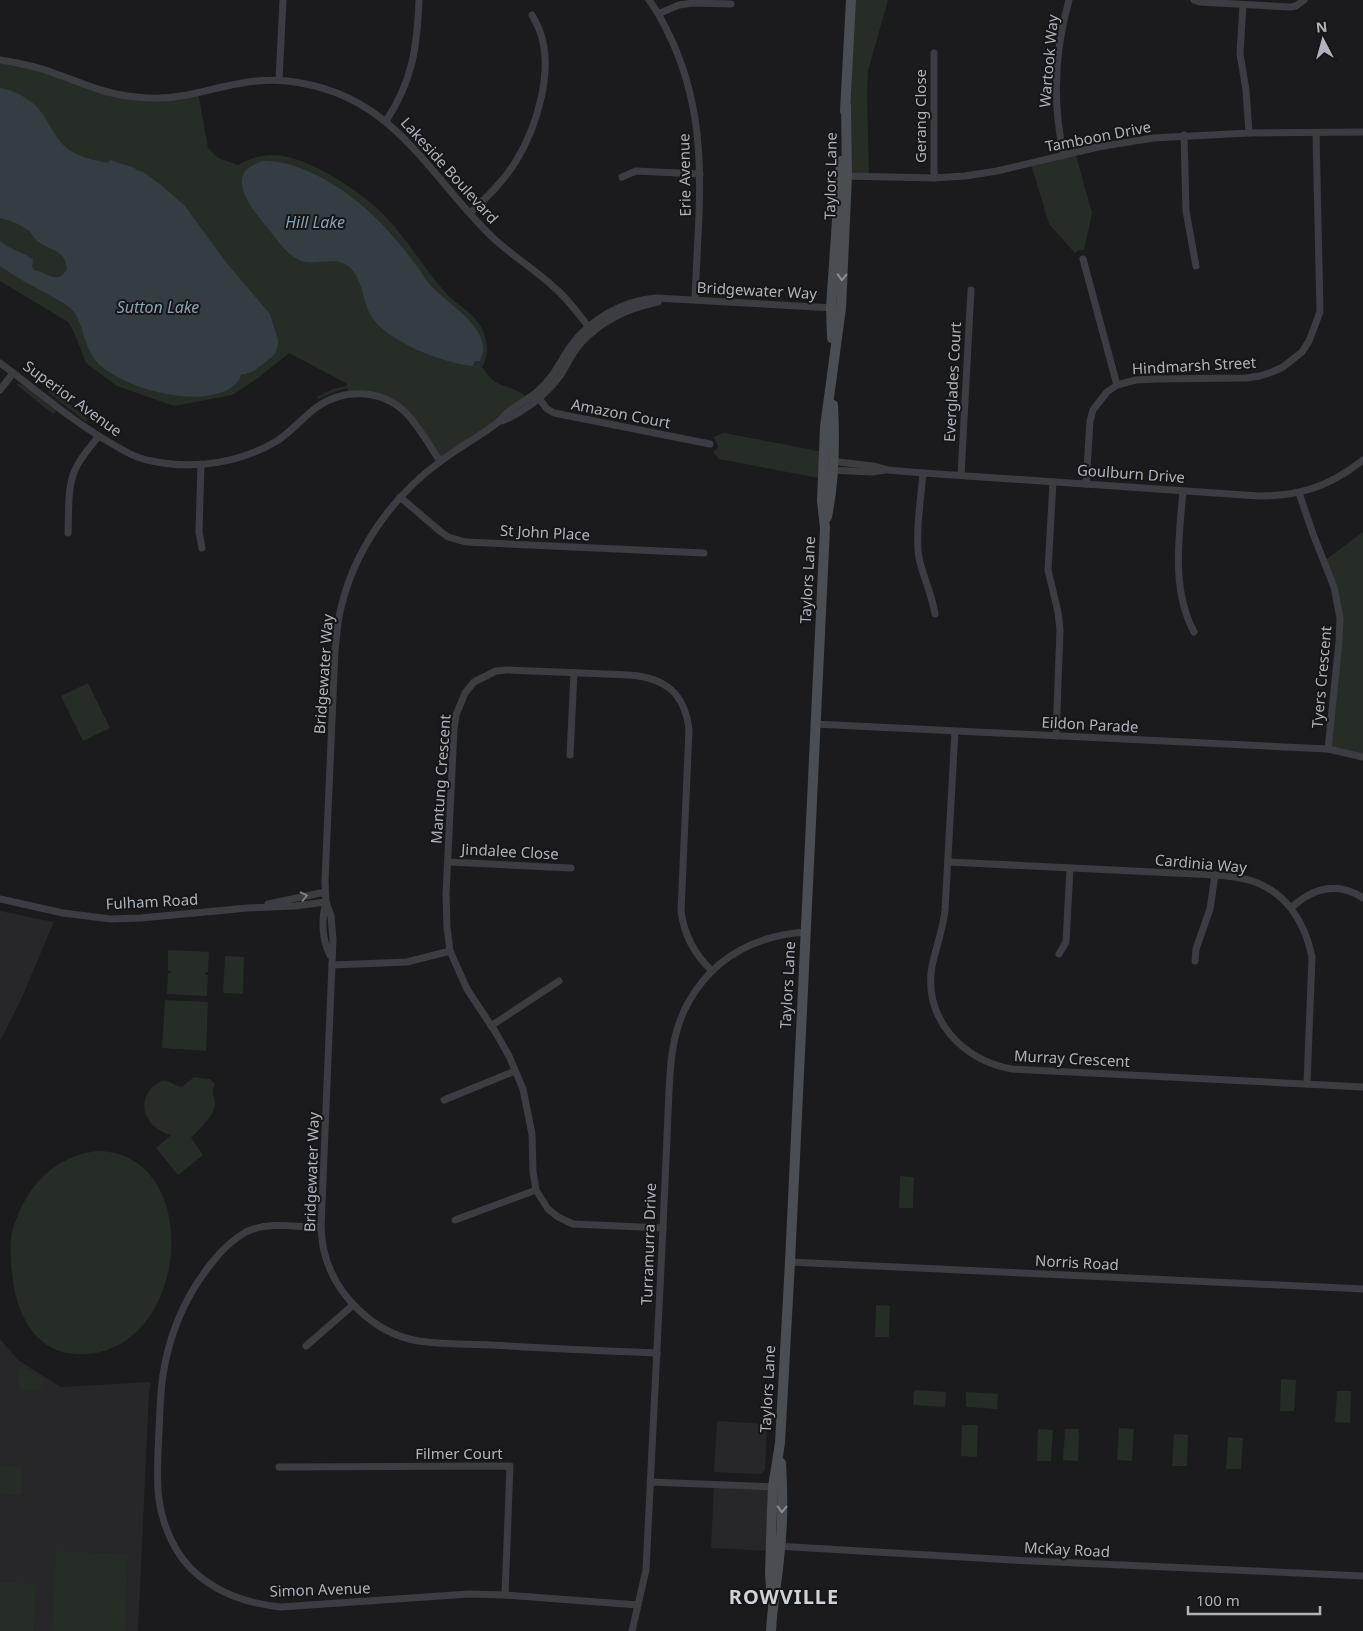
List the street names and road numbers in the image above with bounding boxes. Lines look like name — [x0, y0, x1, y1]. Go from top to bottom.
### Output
street label: Wartook Way — [1034, 13, 1062, 108]
street label: Gerang Close — [910, 69, 930, 163]
street label: Lakeside Boulevard — [397, 113, 503, 227]
street label: Tamboon Drive — [1043, 116, 1153, 156]
street label: Taylors Lane — [819, 132, 841, 220]
street label: Erie Avenue — [673, 133, 695, 217]
street label: Bridgewater Way — [696, 277, 818, 303]
street label: Everglades Court — [939, 321, 965, 443]
street label: Hindmarsh Street — [1131, 352, 1257, 378]
street label: Superior Avenue — [20, 355, 126, 441]
street label: Amazon Court — [570, 394, 673, 433]
street label: Goulburn Drive — [1076, 459, 1186, 487]
street label: St John Place — [499, 520, 591, 544]
street label: Taylors Lane — [795, 536, 819, 624]
street label: Bridgewater Way — [309, 613, 337, 735]
street label: Tyers Crescent — [1307, 624, 1335, 729]
street label: Eildon Parade — [1041, 711, 1139, 737]
street label: Mantung Crescent — [425, 713, 455, 844]
street label: Jindalee Close — [459, 838, 559, 864]
street label: Cardinia Way — [1154, 849, 1248, 877]
street label: Fulham Road — [105, 889, 199, 913]
street label: Taylors Lane — [775, 941, 799, 1029]
street label: Murray Crescent — [1013, 1045, 1131, 1071]
street label: Bridgewater Way — [299, 1111, 323, 1232]
street label: Turramurra Drive — [636, 1183, 660, 1305]
street label: Norris Road — [1035, 1250, 1119, 1274]
street label: Taylors Lane — [755, 1345, 779, 1433]
street label: Filmer Court — [415, 1443, 503, 1463]
street label: McKay Road — [1023, 1537, 1111, 1561]
street label: Simon Avenue — [269, 1577, 371, 1601]

